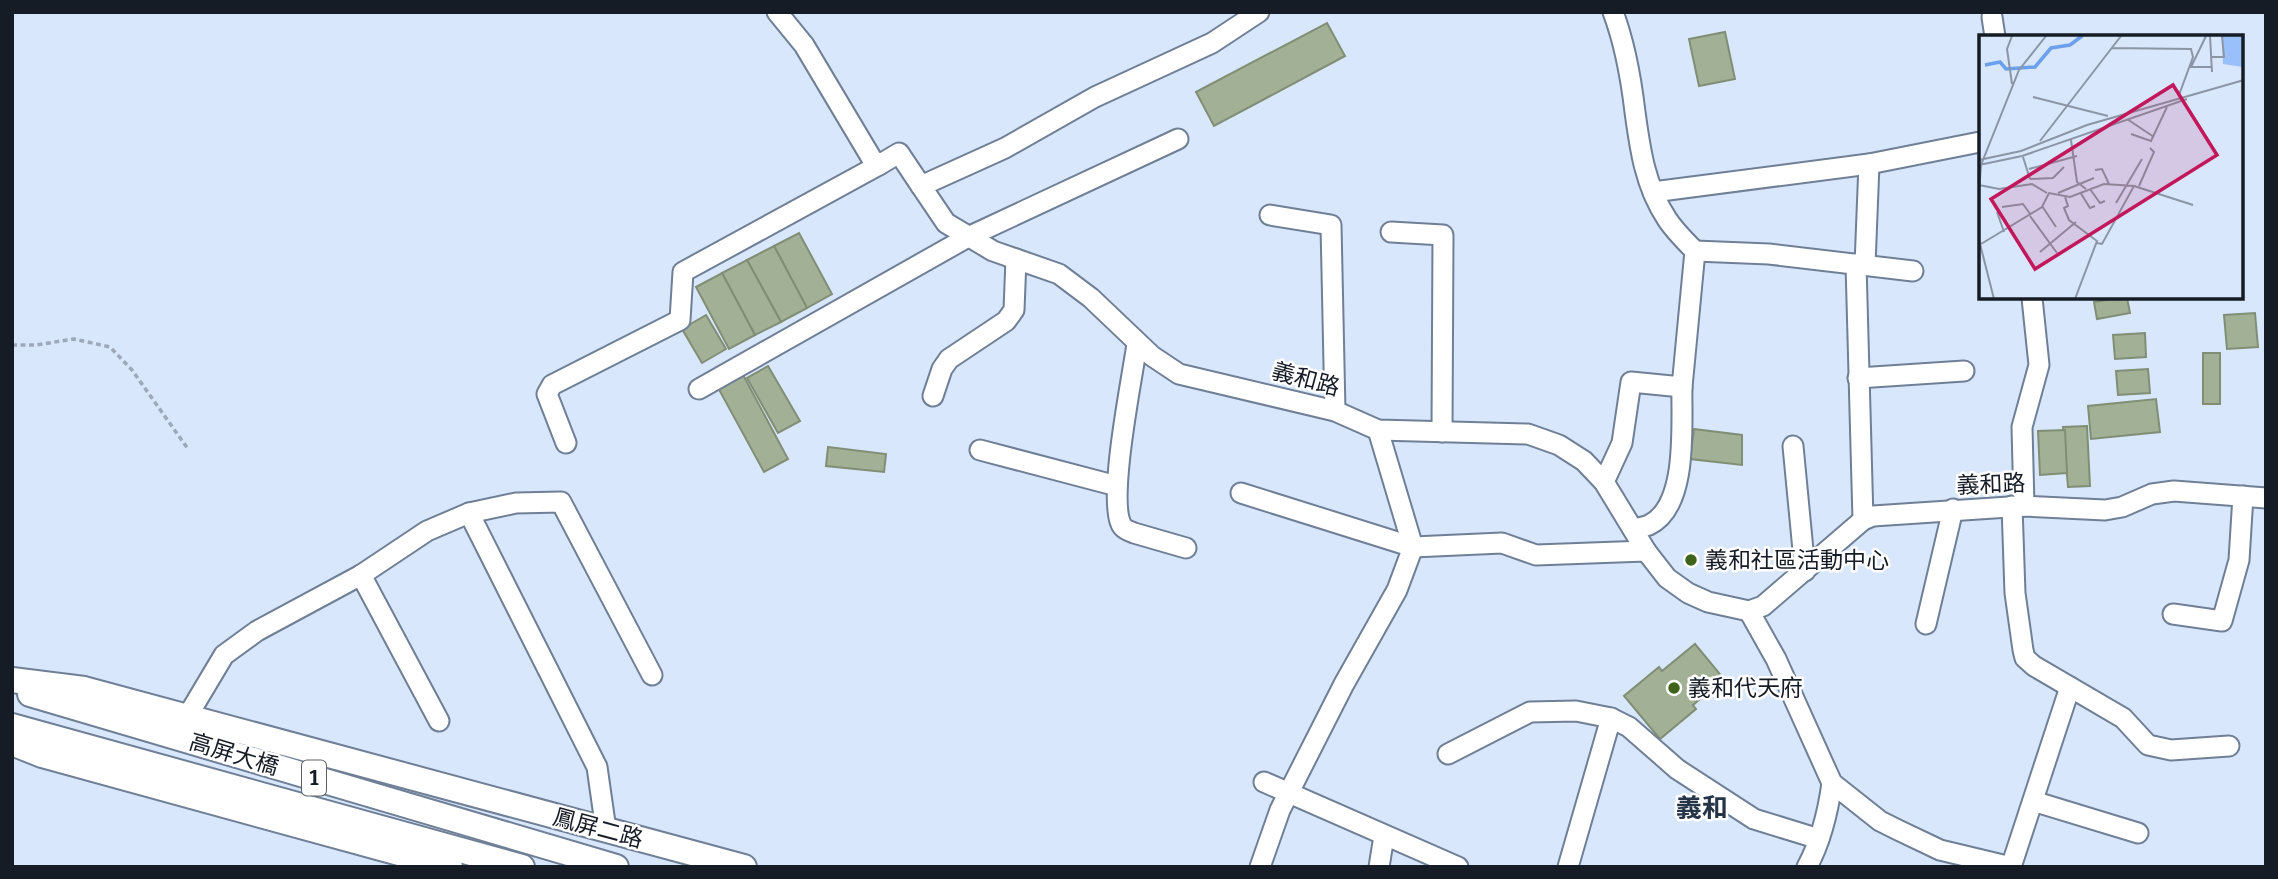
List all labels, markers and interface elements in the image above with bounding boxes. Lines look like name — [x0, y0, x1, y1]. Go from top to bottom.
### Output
inset map — [1979, 35, 2243, 299]
street label: 義和路 — [1269, 357, 1343, 401]
street label: 義和路 — [1956, 469, 2026, 499]
place label: 義和社區活動中心 — [1705, 546, 1889, 574]
marker: 義和社區活動中心 — [1683, 552, 1699, 568]
place label: 義和代天府 — [1688, 674, 1803, 702]
marker: 義和代天府 — [1666, 680, 1682, 696]
street label: 高屏大橋 — [186, 727, 282, 781]
road number: 1 — [302, 760, 326, 796]
district label: 義和 — [1676, 793, 1728, 824]
street label: 鳳屏二路 — [550, 803, 646, 853]

